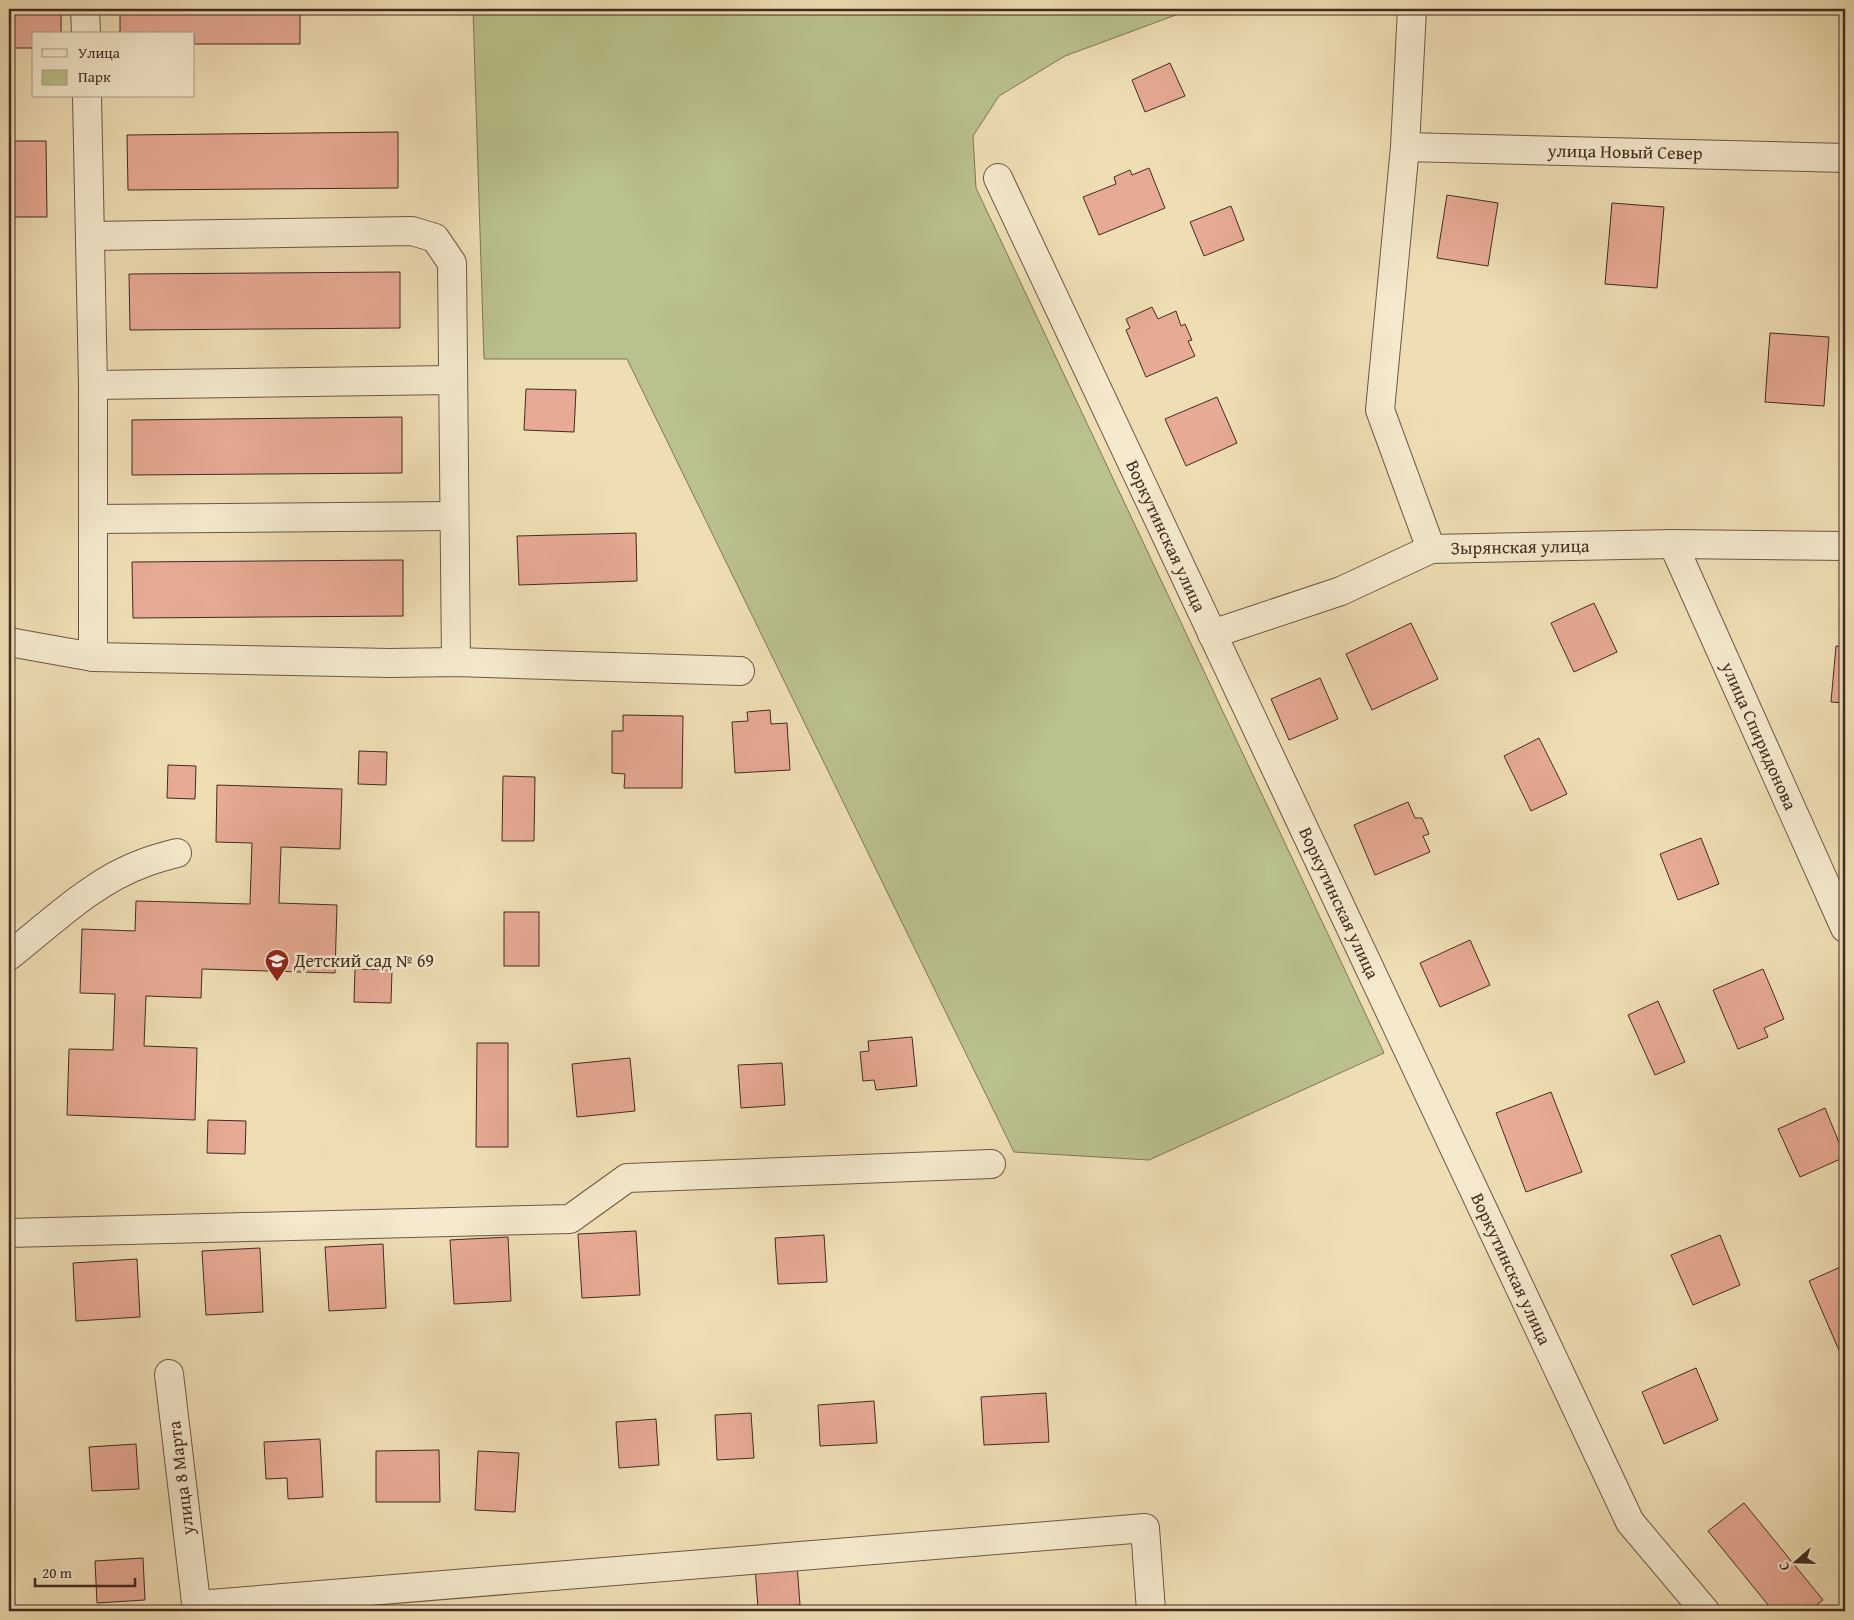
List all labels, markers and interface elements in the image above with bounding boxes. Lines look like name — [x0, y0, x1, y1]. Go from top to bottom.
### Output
legend — [32, 32, 195, 98]
text: Улица — [78, 42, 121, 63]
text: Парк — [78, 66, 111, 87]
street label: улица Новый Север — [1546, 137, 1703, 166]
street label: Воркутинская улица — [1119, 455, 1214, 617]
street label: Зырянская улица — [1450, 532, 1590, 561]
street label: улица Спиридонова — [1714, 657, 1804, 815]
street label: Воркутинская улица — [1292, 822, 1387, 984]
place label: Детский сад № 69 — [293, 947, 434, 974]
school or university icon: Детский сад № 69 — [264, 948, 290, 982]
street label: Воркутинская улица — [1464, 1188, 1559, 1350]
street label: улица 8 Марта — [160, 1419, 201, 1538]
north arrow — [1772, 1538, 1822, 1588]
scale bar — [35, 1555, 135, 1587]
text: С — [1773, 1559, 1795, 1574]
text: 20 m — [42, 1562, 73, 1583]

